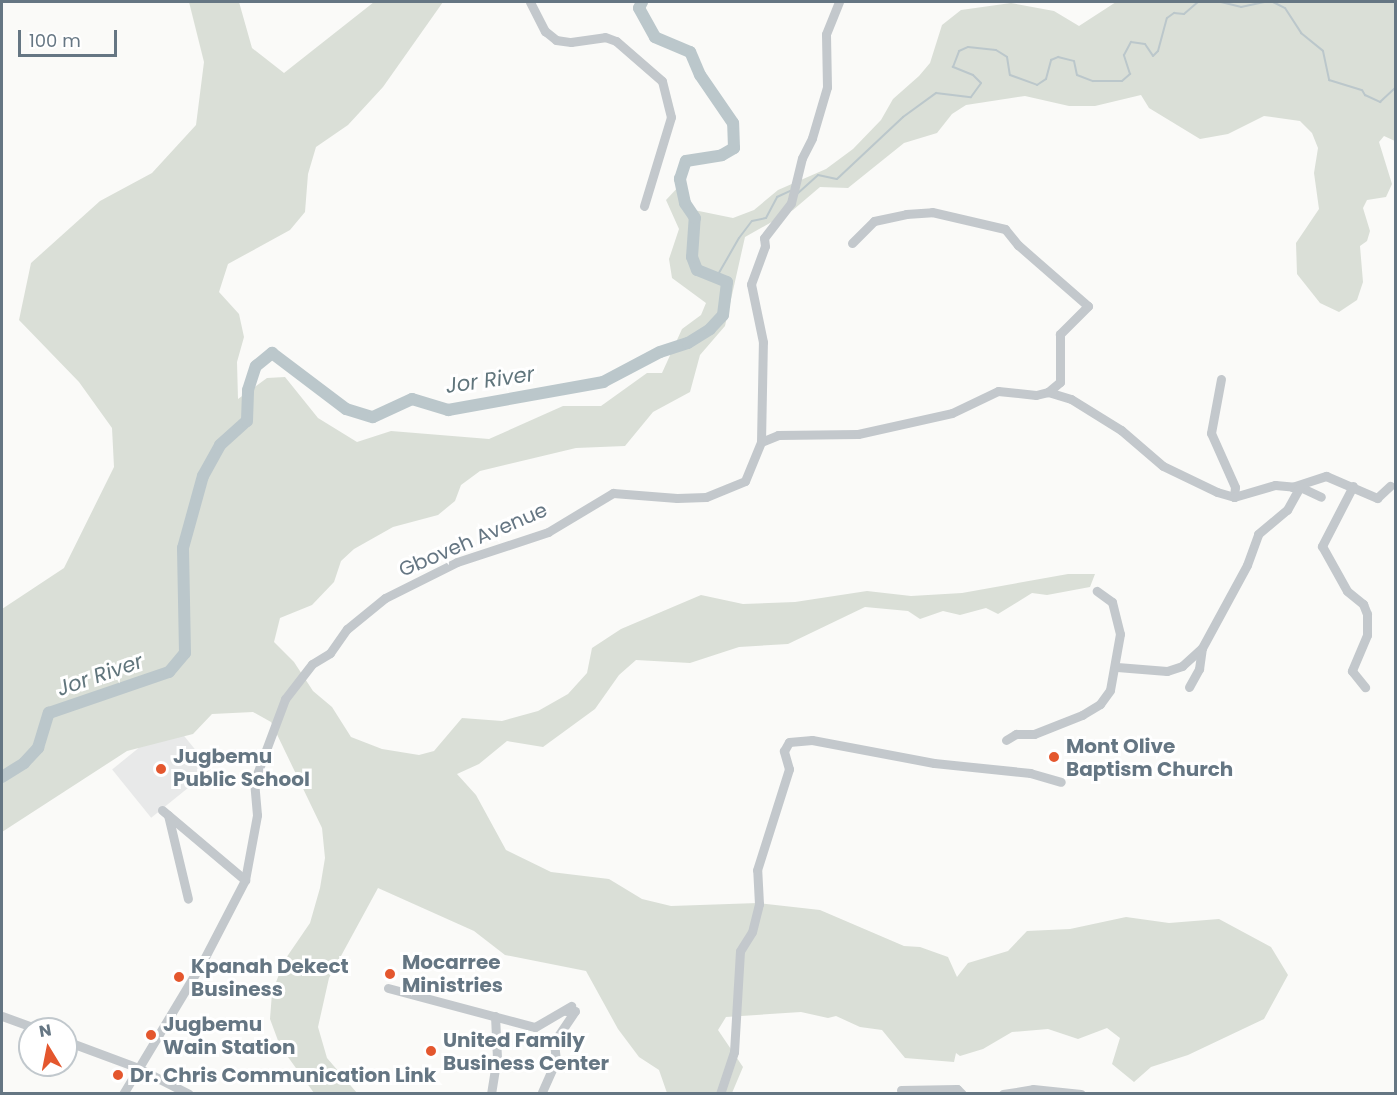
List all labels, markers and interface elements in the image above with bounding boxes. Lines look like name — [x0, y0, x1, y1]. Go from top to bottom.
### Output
scale bar — [21, 18, 120, 56]
text: 100 m — [29, 28, 81, 53]
water label: Jor River — [444, 361, 536, 399]
street label: Gboveh Avenue — [395, 498, 551, 582]
water label: Jor River — [54, 649, 146, 701]
place label: Mont Olive Baptism Church — [1066, 734, 1233, 781]
place label: Jugbemu Public School — [173, 745, 310, 792]
marker: Mont Olive Baptism Church — [1047, 750, 1061, 764]
marker: Jugbemu Public School — [154, 762, 168, 776]
place label: Mocarree Ministries — [402, 951, 503, 998]
place label: Kpanah Dekect Business — [191, 954, 349, 1001]
marker: Mocarree Ministries — [383, 967, 397, 981]
marker: Kpanah Dekect Business — [172, 970, 186, 984]
place label: Jugbemu Wain Station — [163, 1012, 295, 1059]
north arrow — [18, 1017, 78, 1077]
text: N — [37, 1018, 53, 1043]
marker: Jugbemu Wain Station — [144, 1028, 158, 1042]
place label: United Family Business Center — [443, 1028, 609, 1075]
marker: United Family Business Center — [424, 1044, 438, 1058]
place label: Dr. Chris Communication Link — [130, 1063, 436, 1087]
marker: Dr. Chris Communication Link — [111, 1068, 125, 1082]

